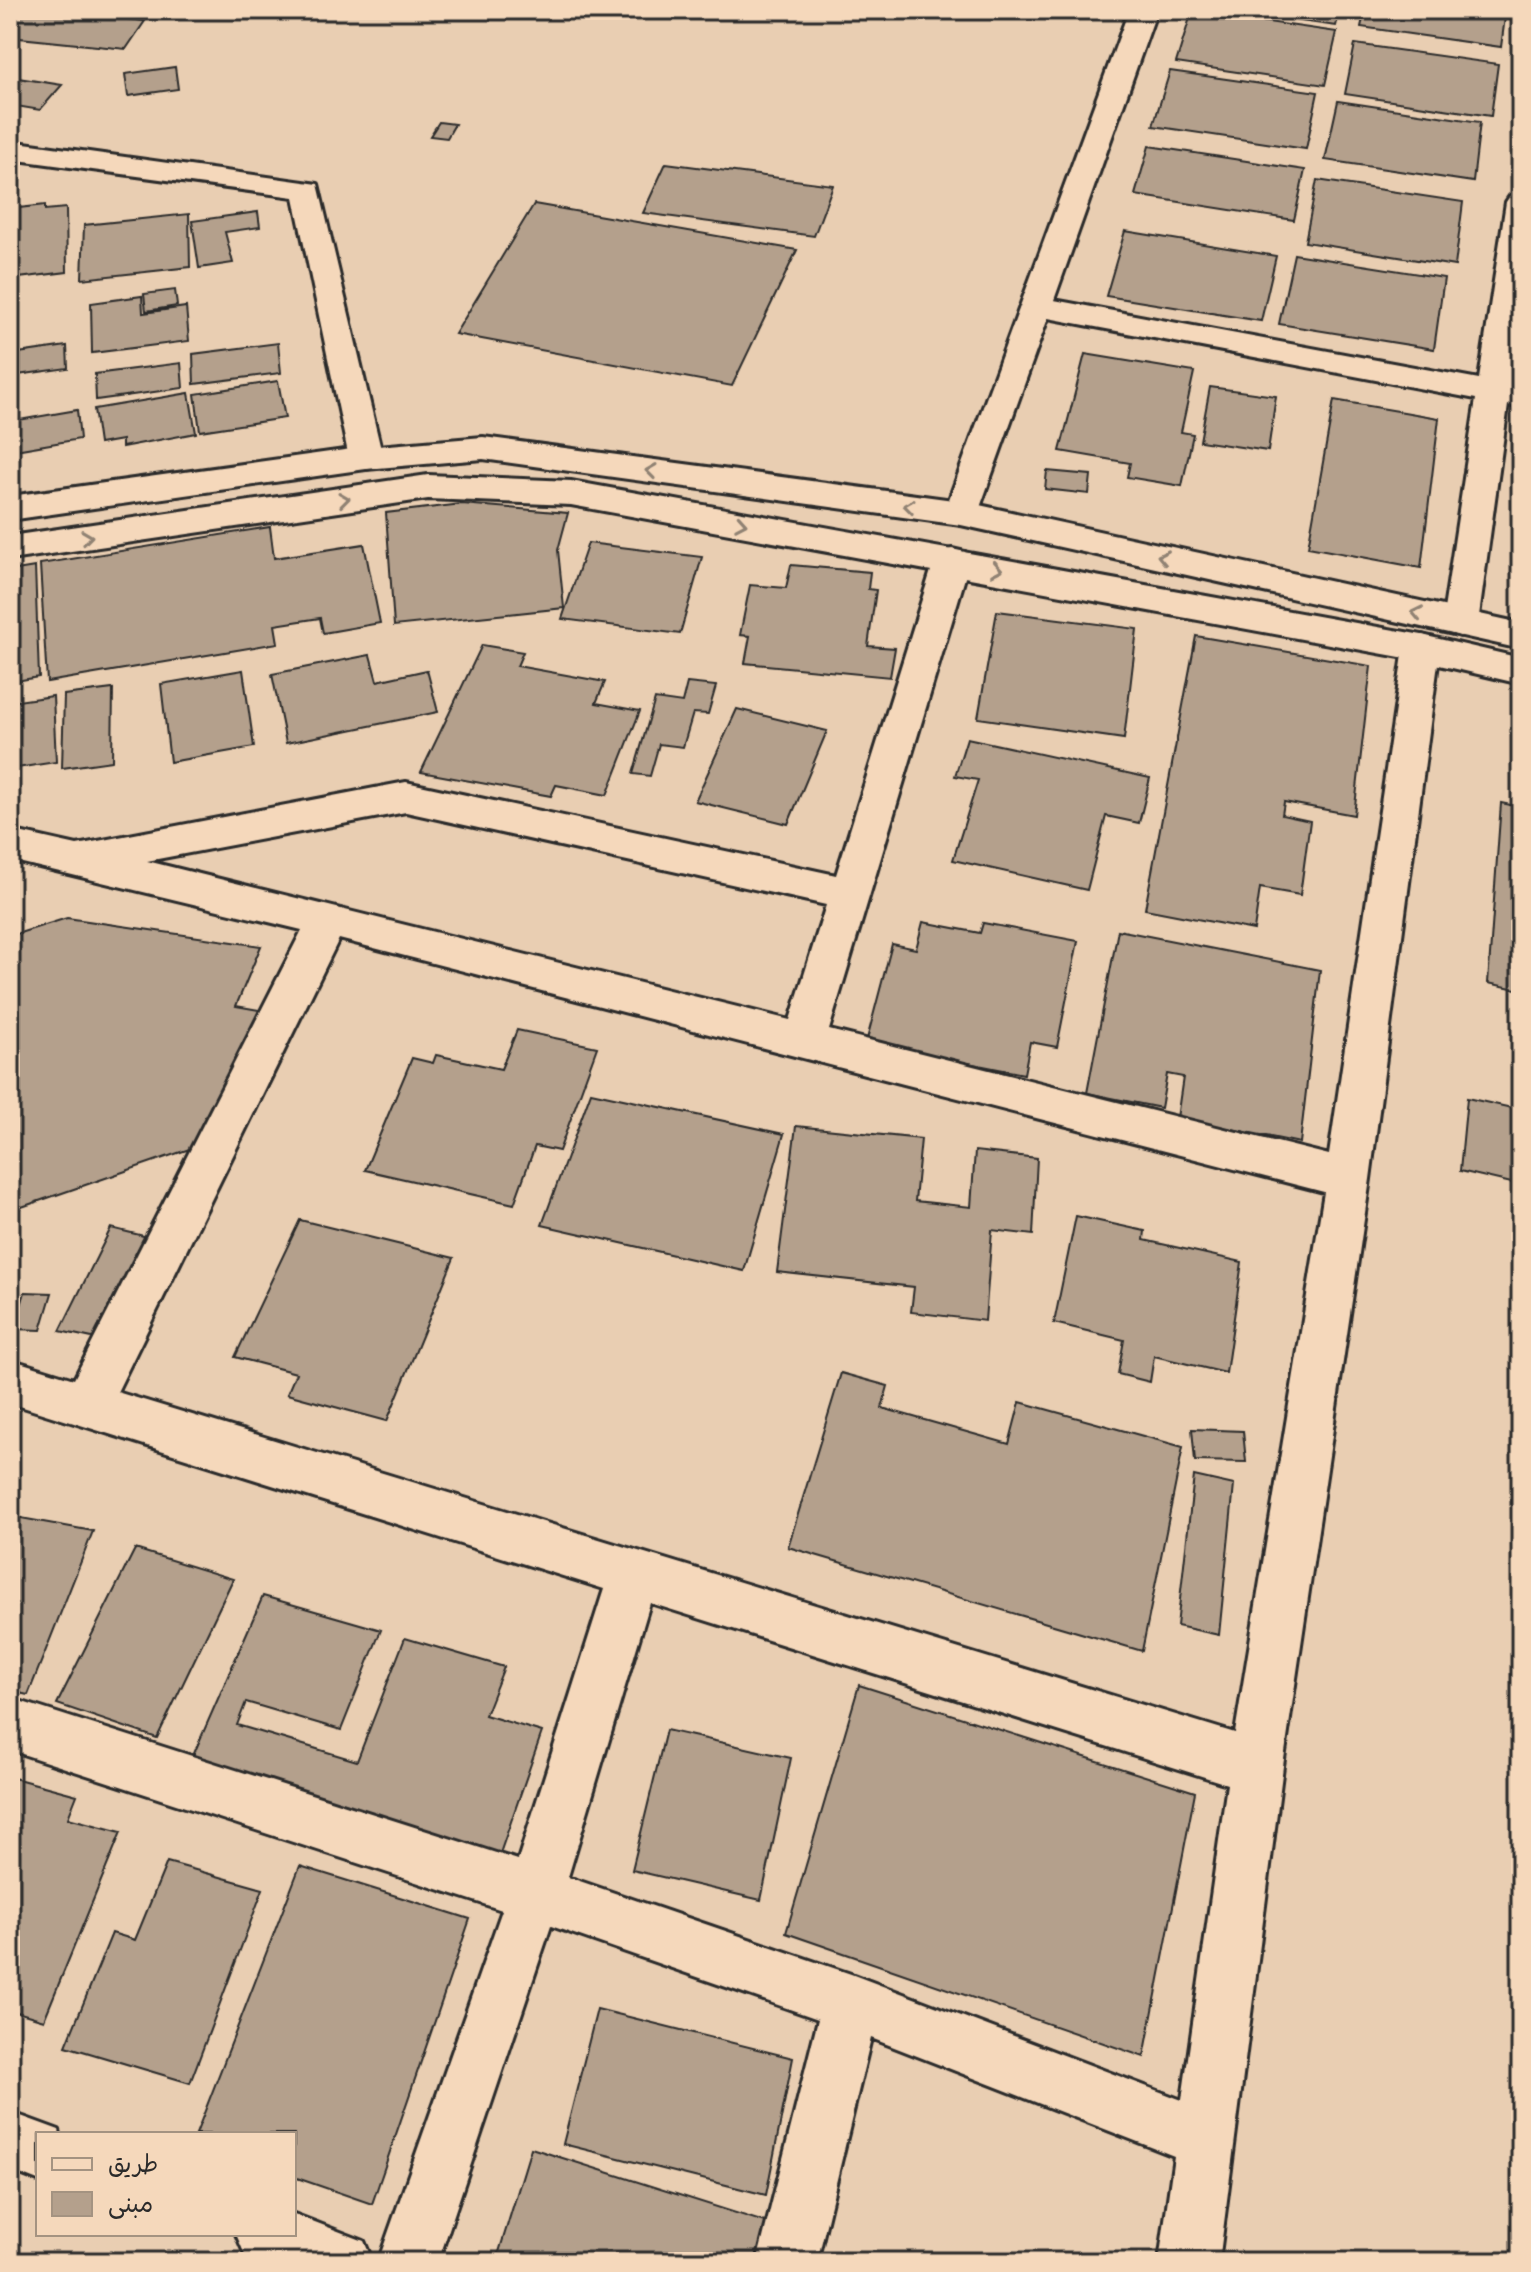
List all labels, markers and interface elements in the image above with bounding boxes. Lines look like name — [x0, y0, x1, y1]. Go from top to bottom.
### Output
one-way arrow — [644, 463, 658, 480]
one-way arrow — [338, 491, 351, 508]
one-way arrow — [902, 498, 916, 515]
one-way arrow — [734, 514, 748, 531]
one-way arrow — [80, 529, 94, 546]
one-way arrow — [1157, 549, 1171, 566]
one-way arrow — [989, 560, 1003, 577]
one-way arrow — [1411, 605, 1425, 622]
legend — [36, 2132, 296, 2236]
text: طريق — [108, 2150, 158, 2181]
text: مبنى — [108, 2190, 153, 2221]

